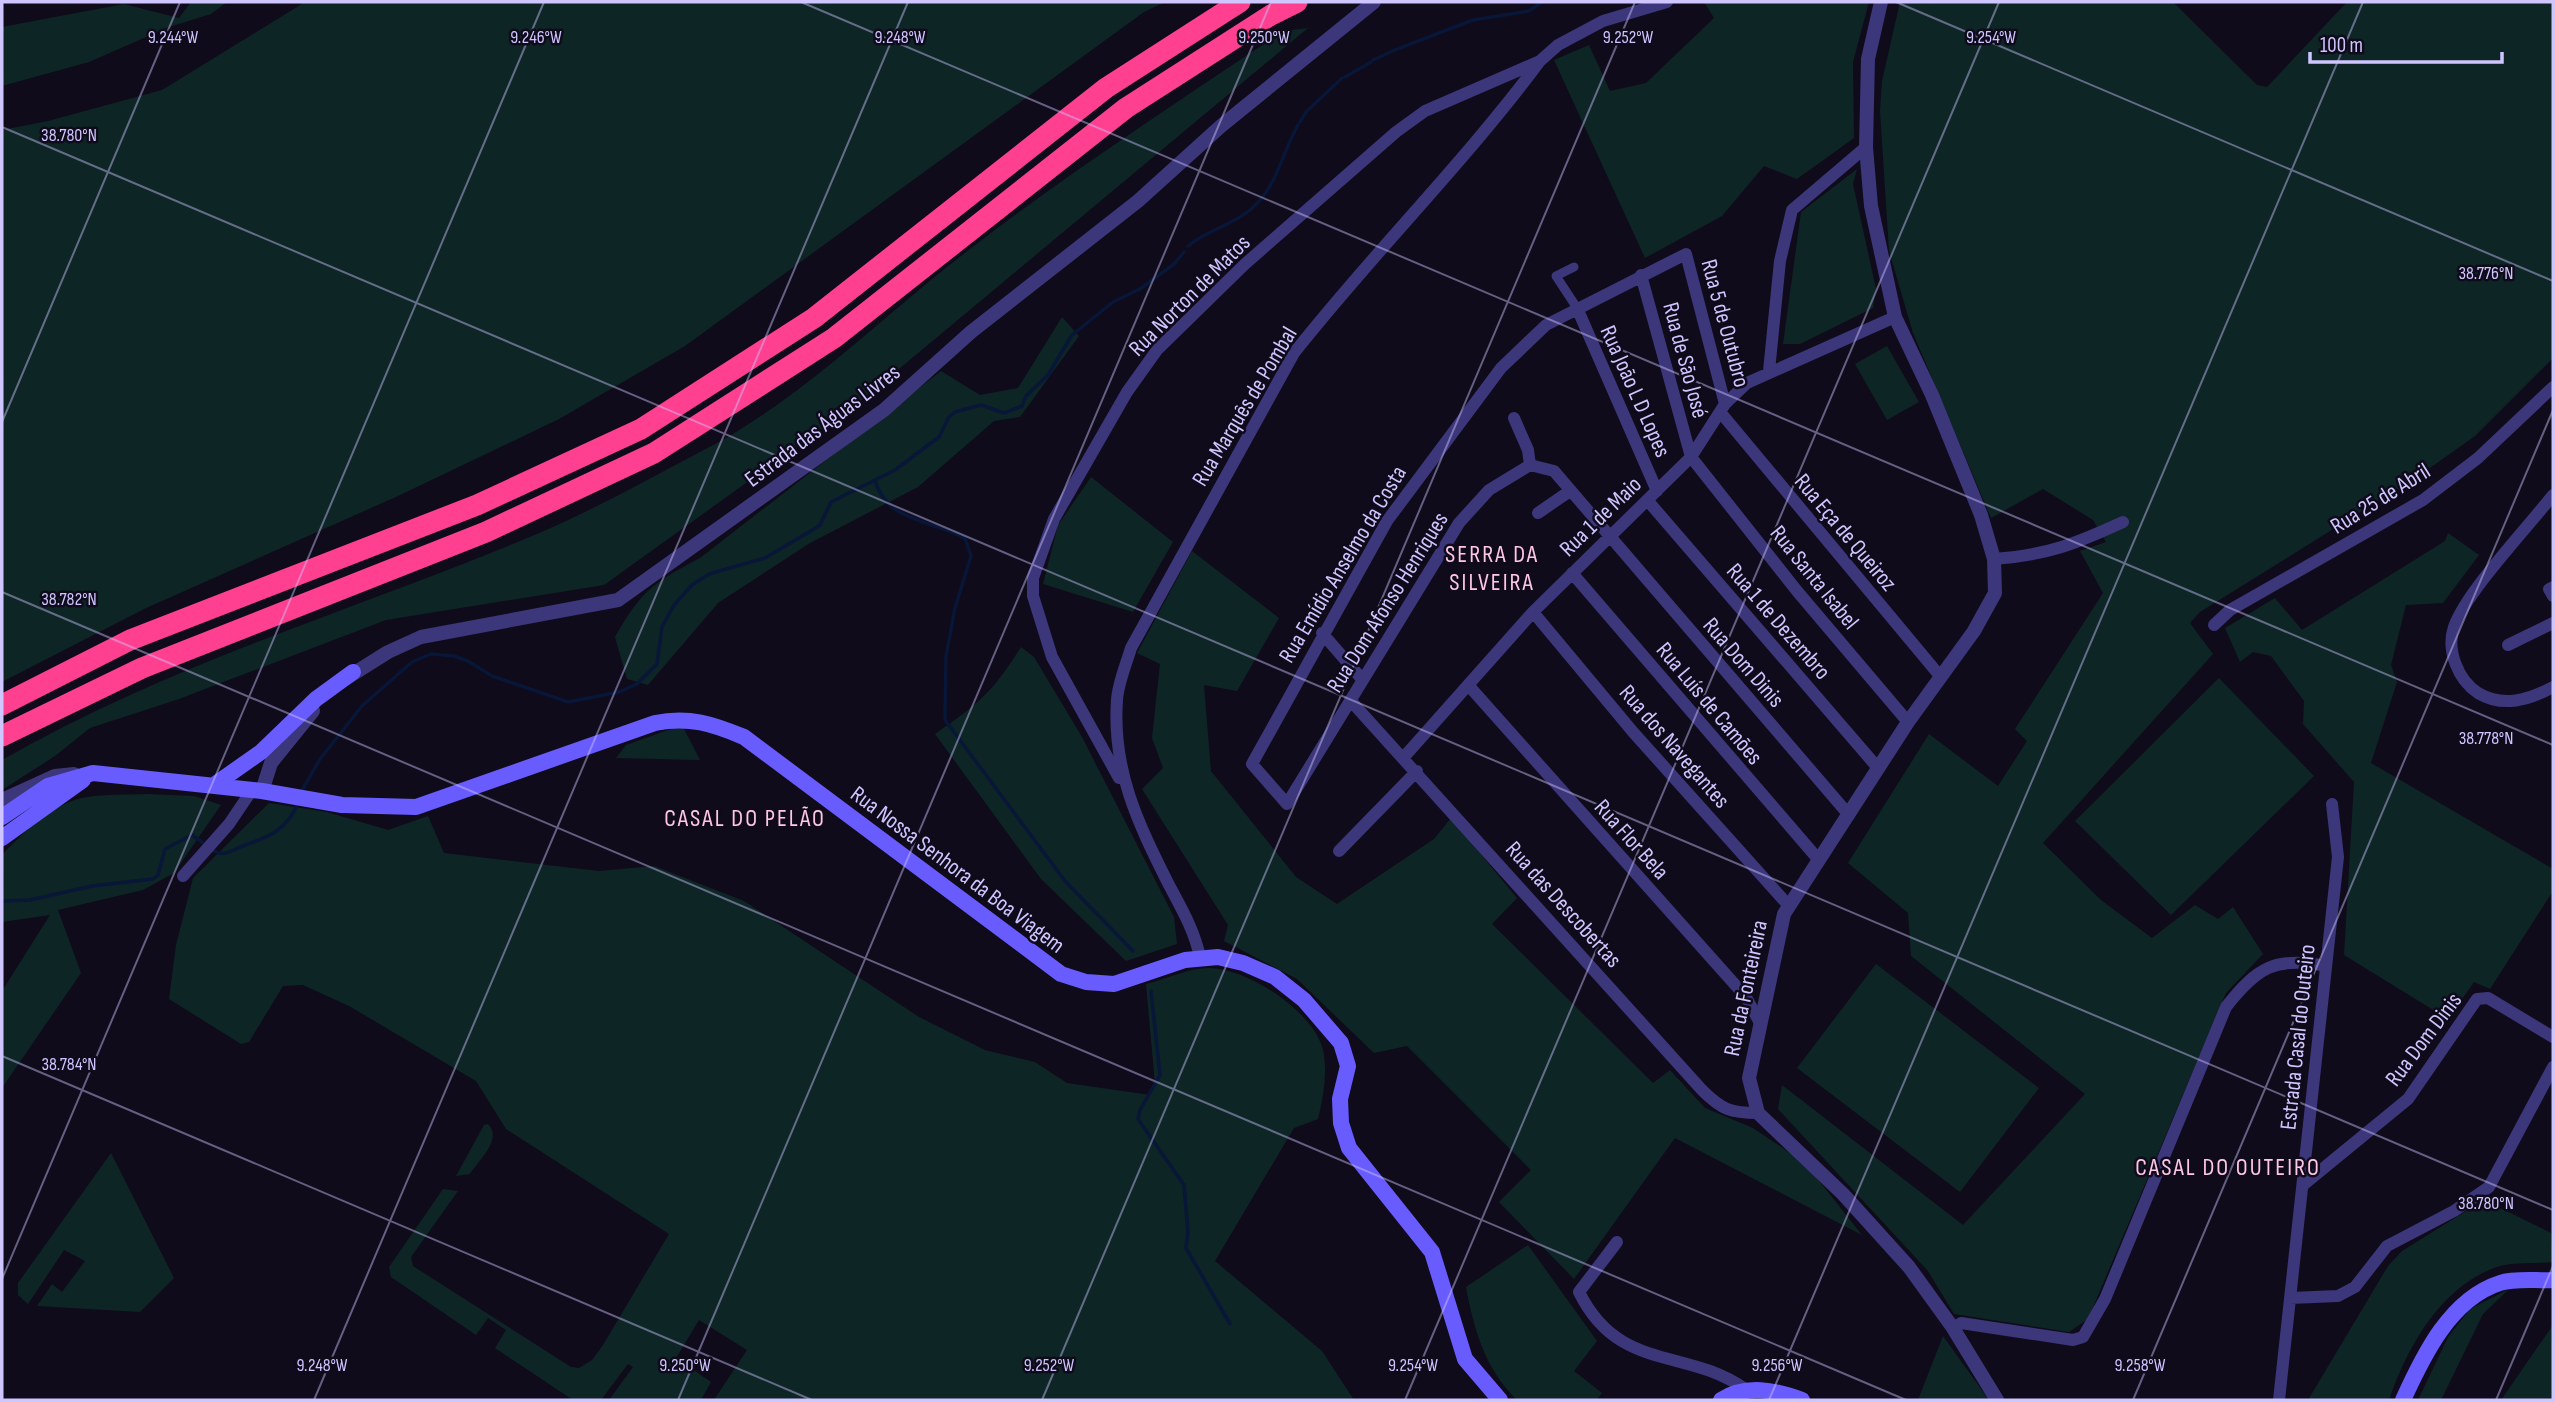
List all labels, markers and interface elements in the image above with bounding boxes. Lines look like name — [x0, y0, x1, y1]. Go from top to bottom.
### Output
scale bar — [2310, 21, 2502, 65]
text: 9.244°W — [148, 27, 198, 48]
text: 9.246°W — [510, 27, 562, 48]
text: 9.248°W — [874, 27, 926, 48]
text: 9.250°W — [1238, 27, 1290, 48]
text: 9.252°W — [1603, 27, 1654, 48]
text: 9.254°W — [1966, 27, 2016, 48]
text: 100 m — [2320, 33, 2363, 58]
text: 38.780°N — [41, 125, 97, 146]
street label: Rua Norton de Matos — [1123, 229, 1256, 362]
street label: Rua 5 de Outubro — [1695, 256, 1756, 390]
text: 38.776°N — [2458, 263, 2514, 284]
street label: Rua de São José — [1656, 299, 1714, 421]
street label: Rua João L D Lopes — [1594, 321, 1677, 462]
street label: Rua Marquês de Pombal — [1186, 322, 1303, 491]
street label: Estrada das Águas Livres — [739, 358, 906, 493]
street label: Rua 25 de Abril — [2325, 457, 2436, 541]
street label: Rua Emídio Anselmo da Costa — [1273, 461, 1413, 668]
street label: Rua Eça de Queiroz — [1788, 468, 1902, 597]
street label: Rua 1 de Maio — [1554, 471, 1648, 563]
street label: Rua Dom Afonso Henriques — [1321, 507, 1455, 698]
street label: Rua Santa Isabel — [1764, 520, 1865, 635]
district label: SERRA DA SILVEIRA — [1445, 540, 1539, 597]
street label: Rua 1 de Dezembro — [1720, 558, 1836, 685]
text: 38.782°N — [41, 589, 97, 610]
street label: Rua Dom Dinis — [1697, 612, 1790, 713]
street label: Rua Luís de Camões — [1650, 637, 1768, 770]
street label: Rua dos Navegantes — [1613, 679, 1735, 814]
text: 38.778°N — [2459, 728, 2513, 749]
street label: Rua Nossa Senhora da Boa Viagem — [845, 780, 1070, 959]
street label: Rua Flor Bela — [1588, 794, 1675, 886]
district label: CASAL DO PELÃO — [664, 804, 826, 833]
street label: Rua das Descobertas — [1499, 836, 1627, 974]
street label: Rua da Fonteireira — [1718, 918, 1774, 1059]
street label: Estrada Casal do Outeiro — [2274, 943, 2322, 1131]
street label: Rua Dom Dinis — [2380, 987, 2468, 1092]
text: 38.784°N — [42, 1054, 96, 1075]
district label: CASAL DO OUTEIRO — [2135, 1153, 2321, 1182]
text: 38.780°N — [2458, 1193, 2514, 1214]
text: 9.248°W — [296, 1355, 348, 1376]
text: 9.250°W — [659, 1355, 711, 1376]
text: 9.252°W — [1024, 1355, 1075, 1376]
text: 9.254°W — [1388, 1355, 1438, 1376]
text: 9.256°W — [1751, 1355, 1803, 1376]
text: 9.258°W — [2115, 1355, 2166, 1376]

